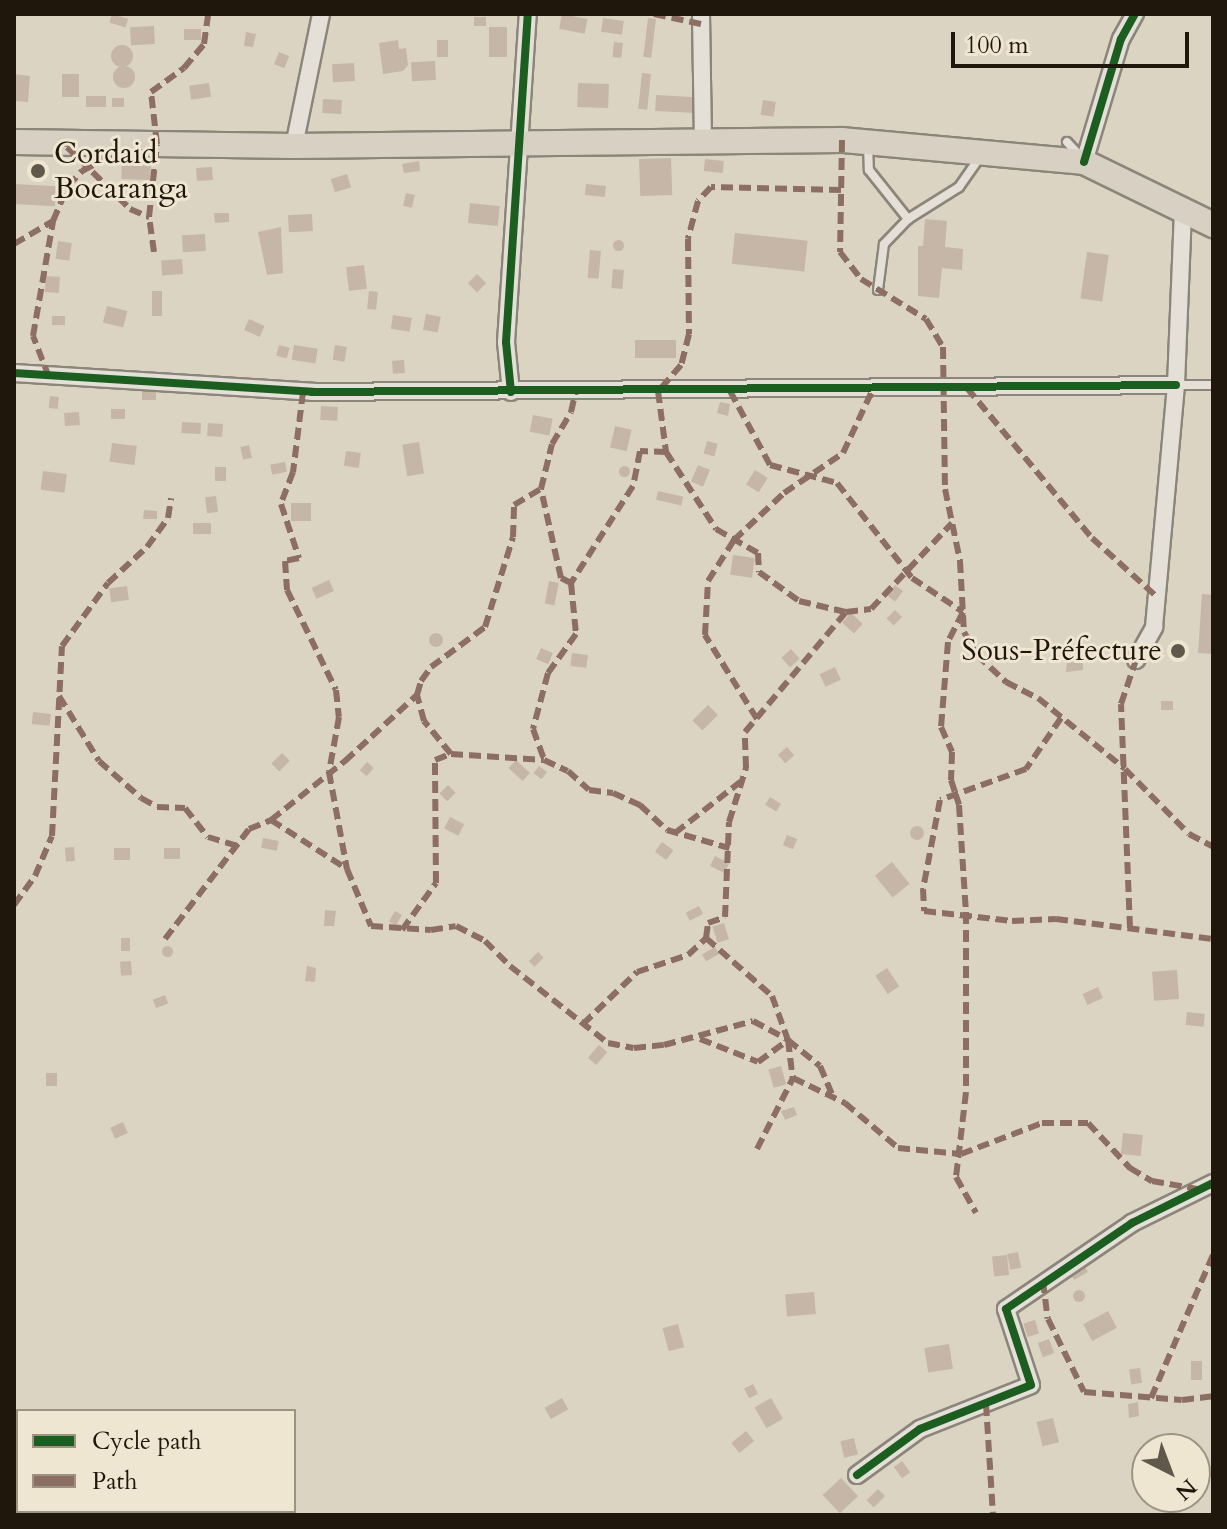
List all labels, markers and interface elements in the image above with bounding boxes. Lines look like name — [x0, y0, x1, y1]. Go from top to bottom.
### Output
scale bar — [955, 16, 1193, 66]
text: 100 m — [965, 29, 1029, 62]
place label: Cordaid Bocaranga — [54, 136, 188, 206]
marker: Cordaid Bocaranga — [29, 162, 47, 180]
place label: Sous-Préfecture — [962, 633, 1162, 669]
marker: Sous-Préfecture — [1169, 642, 1187, 660]
legend — [16, 1409, 296, 1513]
text: Cycle path — [92, 1425, 201, 1458]
north arrow — [1131, 1433, 1211, 1513]
text: Path — [92, 1465, 137, 1498]
text: N — [1169, 1472, 1203, 1507]

